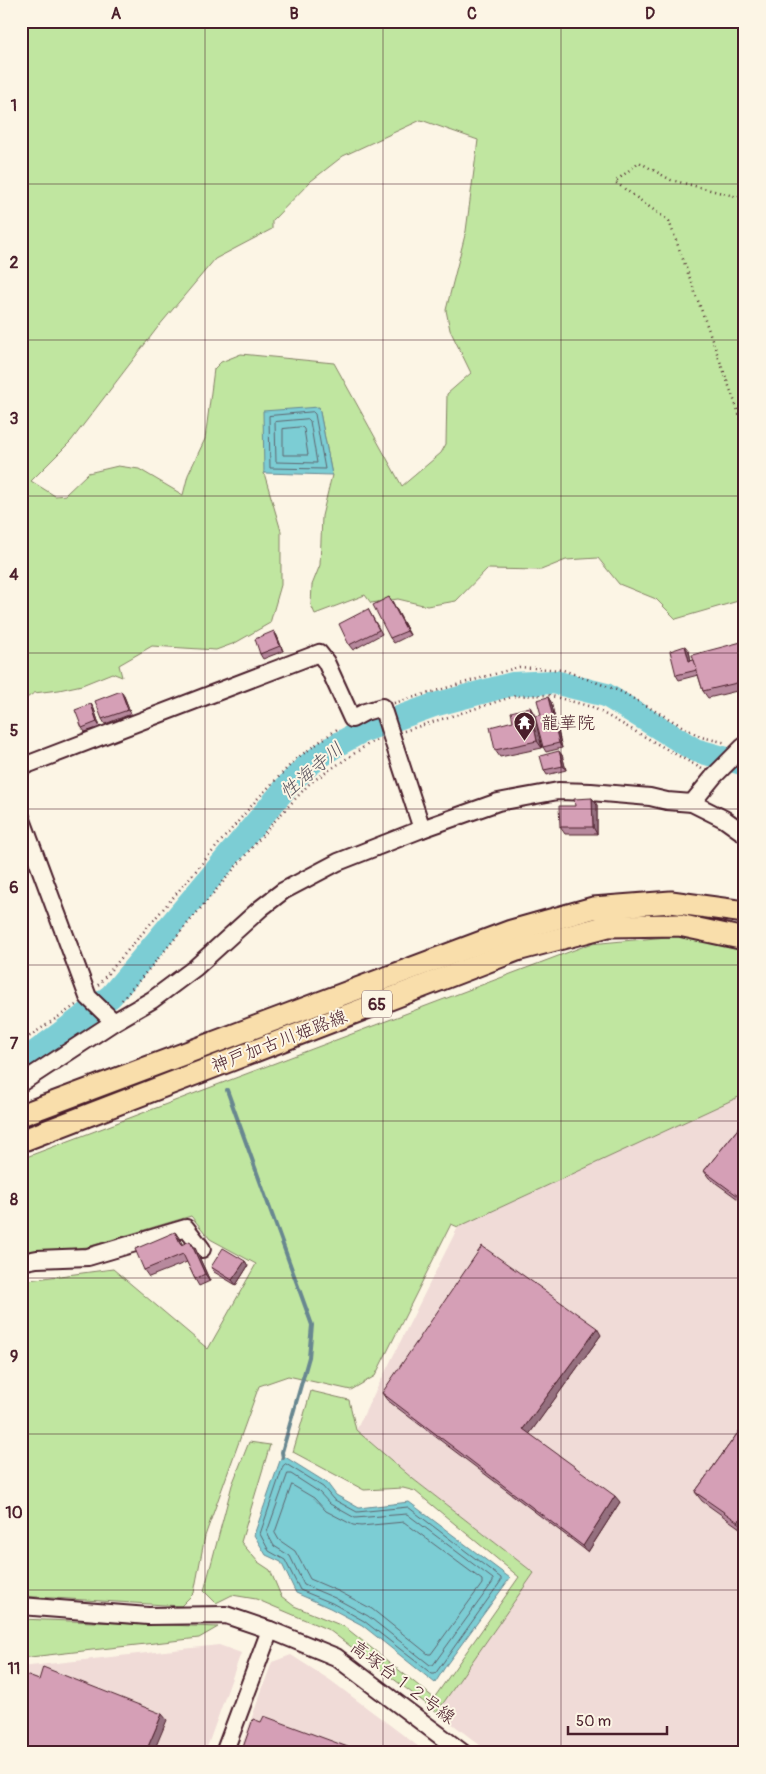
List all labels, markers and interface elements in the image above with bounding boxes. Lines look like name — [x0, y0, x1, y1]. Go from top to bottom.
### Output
text: A — [111, 4, 122, 24]
text: B — [289, 4, 299, 24]
text: C — [467, 4, 477, 24]
text: D — [645, 4, 655, 24]
text: 1 — [11, 96, 17, 116]
text: 2 — [10, 253, 19, 273]
text: 3 — [10, 409, 19, 429]
text: 4 — [9, 565, 19, 585]
temple icon: 龍華院 — [513, 711, 537, 742]
place label: 龍華院 — [541, 712, 595, 735]
text: 5 — [10, 721, 19, 741]
water label: 性海寺川 — [275, 737, 348, 804]
text: 6 — [9, 878, 19, 898]
road number: 65 — [362, 991, 392, 1018]
street label: 神戸加古川姫路線 — [208, 1005, 351, 1078]
text: 7 — [10, 1034, 19, 1054]
text: 8 — [10, 1190, 18, 1210]
text: 9 — [10, 1347, 18, 1367]
text: 10 — [5, 1503, 23, 1523]
street label: 高塚台１２号線 — [345, 1635, 460, 1729]
text: 11 — [8, 1659, 20, 1679]
scale bar — [568, 1704, 667, 1736]
text: 50 m — [576, 1712, 611, 1731]

